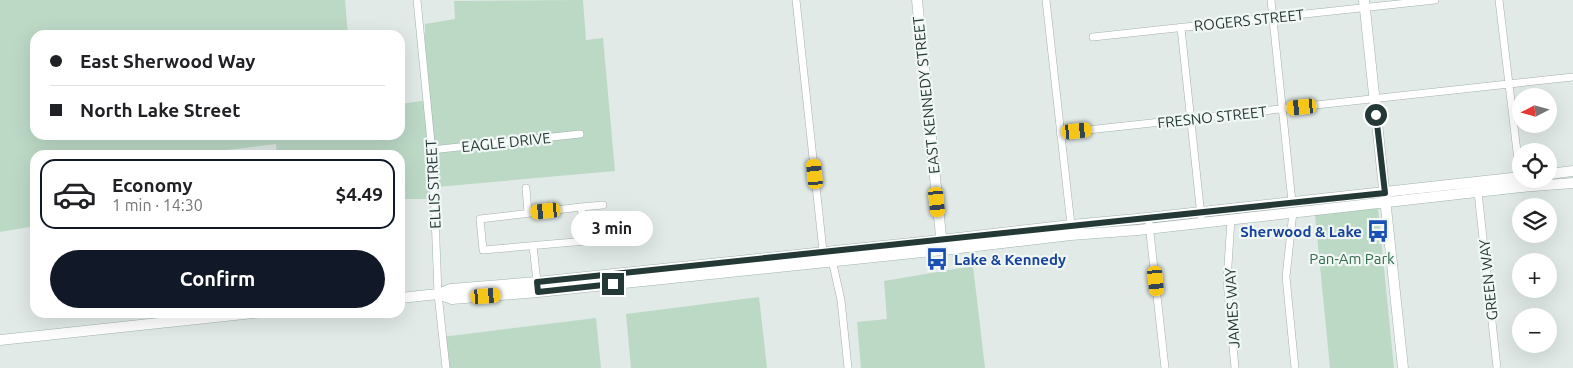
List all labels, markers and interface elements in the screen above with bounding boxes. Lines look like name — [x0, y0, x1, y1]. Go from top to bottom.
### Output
street label: ROGERS STREET — [1193, 6, 1306, 34]
street label: EAST KENNEDY STREET — [909, 15, 943, 175]
text: East Sherwood Way — [80, 50, 255, 72]
north arrow — [1512, 88, 1558, 132]
map controls — [1512, 88, 1557, 353]
car — [1286, 98, 1317, 116]
text: North Lake Street — [80, 99, 240, 121]
street label: FRESNO STREET — [1156, 103, 1268, 131]
route start — [1365, 104, 1387, 126]
car — [1061, 122, 1092, 140]
street label: EAGLE DRIVE — [461, 129, 551, 155]
street label: ELLIS STREET — [422, 138, 444, 229]
button: locate — [1512, 143, 1557, 188]
car — [805, 158, 824, 190]
icon: car — [52, 172, 97, 217]
text: Economy — [112, 174, 193, 196]
text: $4.49 — [335, 183, 383, 205]
car — [927, 186, 946, 218]
text: 1 min · 14:30 — [112, 196, 203, 214]
button: layers — [1512, 198, 1557, 243]
car — [530, 202, 561, 220]
callout: 3 min — [572, 212, 654, 246]
bus stop icon: Sherwood & Lake — [1365, 218, 1391, 244]
text: 3 min — [592, 219, 632, 237]
place label: Sherwood & Lake — [1240, 223, 1362, 240]
street label: GREEN WAY — [1475, 238, 1501, 321]
bus stop icon: Lake & Kennedy — [924, 246, 950, 272]
button: Confirm — [50, 250, 385, 308]
park label: Pan-Am Park — [1309, 250, 1395, 267]
place label: Lake & Kennedy — [954, 251, 1066, 268]
button: + — [1512, 253, 1557, 298]
car — [1146, 265, 1165, 297]
street label: JAMES WAY — [1221, 267, 1243, 349]
route end — [602, 273, 624, 295]
car — [470, 287, 501, 305]
button: − — [1512, 308, 1557, 353]

